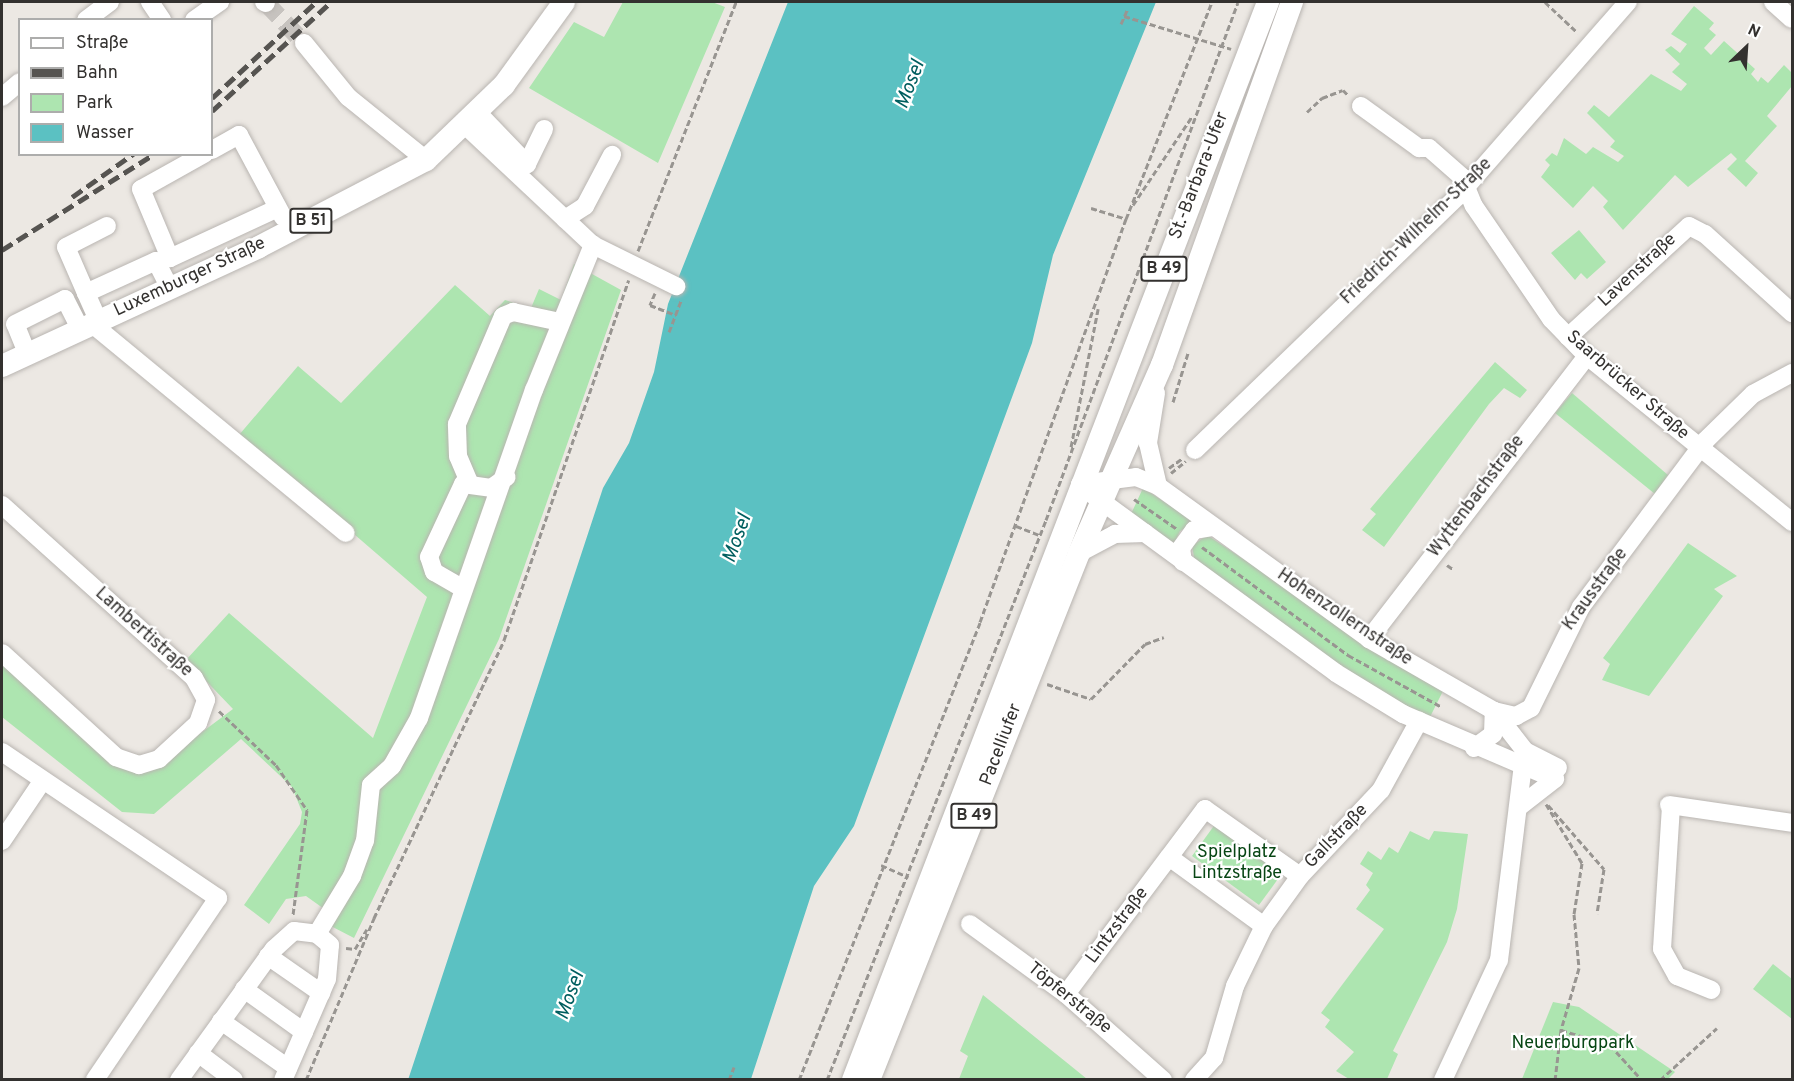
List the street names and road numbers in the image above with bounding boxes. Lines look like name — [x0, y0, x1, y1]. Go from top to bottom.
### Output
street label: St.-Barbara-Ufer — [1166, 109, 1234, 243]
street label: Friedrich-Wilhelm-Straße — [1337, 154, 1497, 310]
road number: B 51 — [288, 208, 334, 234]
street label: Lavenstraße — [1595, 229, 1681, 313]
street label: Luxemburger Straße — [111, 233, 269, 323]
road number: B 49 — [1140, 256, 1188, 282]
street label: Saarbrücker Straße — [1561, 327, 1693, 445]
street label: Wyttenbachstraße — [1424, 432, 1530, 562]
street label: Krausstraße — [1559, 545, 1633, 635]
street label: Hohenzollernstraße — [1272, 565, 1416, 671]
street label: Lambertistraße — [90, 584, 196, 682]
street label: Pacelliufer — [976, 701, 1028, 789]
street label: Gallstraße — [1301, 800, 1373, 874]
road number: B 49 — [950, 803, 998, 829]
street label: Lintzstraße — [1082, 884, 1154, 968]
street label: Töpferstraße — [1023, 959, 1115, 1039]

